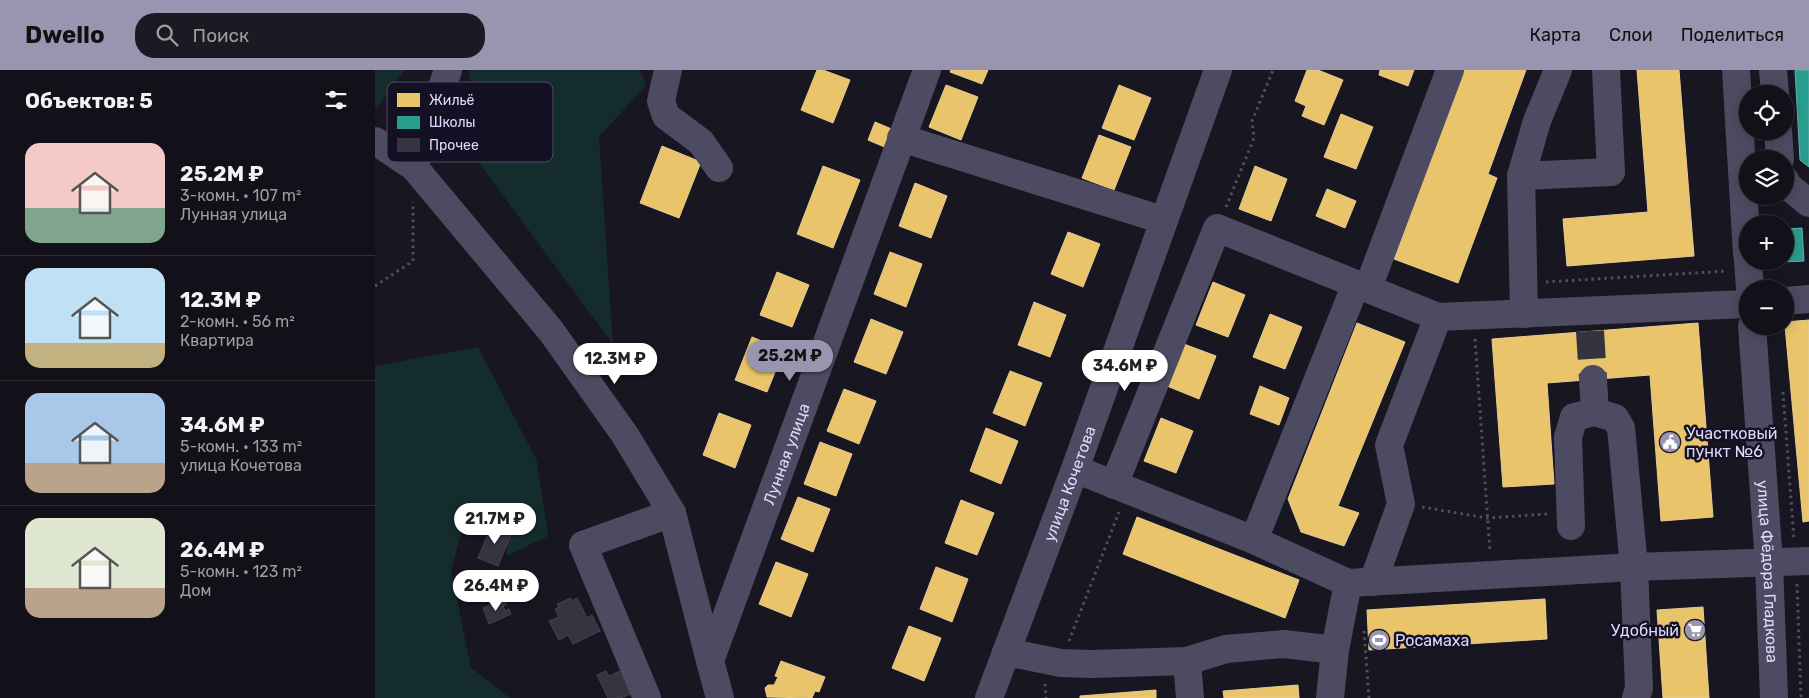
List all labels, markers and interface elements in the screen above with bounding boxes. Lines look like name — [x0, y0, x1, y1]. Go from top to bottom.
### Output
search box — [135, 13, 485, 58]
text: Dwello — [25, 21, 105, 49]
icon: search — [153, 21, 181, 49]
text: Поиск — [193, 24, 249, 47]
text: Карта — [1530, 24, 1581, 46]
text: Слои — [1609, 24, 1653, 46]
text: Поделиться — [1681, 24, 1784, 46]
legend — [387, 82, 553, 162]
map controls — [1739, 85, 1794, 335]
button: locate — [1739, 85, 1794, 140]
icon: filters — [322, 86, 350, 114]
text: Объектов: 5 — [25, 88, 153, 113]
text: Жильё — [429, 92, 475, 109]
text: Школы — [429, 114, 476, 131]
text: Прочее — [429, 137, 479, 154]
button: layers — [1739, 150, 1794, 205]
text: 25.2M ₽ — [180, 161, 264, 186]
icon: home — [65, 163, 125, 223]
text: 3-комн. · 107 m² — [180, 186, 301, 205]
text: Лунная улица — [180, 205, 287, 224]
button: + — [1739, 215, 1794, 270]
button: − — [1739, 280, 1794, 335]
text: 12.3M ₽ — [180, 287, 261, 312]
icon: home — [65, 288, 125, 348]
text: 2-комн. · 56 m² — [180, 312, 295, 331]
text: Квартира — [180, 331, 254, 350]
pin: 25.2M ₽ — [744, 340, 836, 382]
pin: 12.3M ₽ — [569, 342, 661, 385]
text: 25.2M ₽ — [758, 346, 822, 365]
text: 12.3M ₽ — [584, 349, 646, 368]
pin: 34.6M ₽ — [1079, 350, 1171, 392]
text: 34.6M ₽ — [1093, 356, 1157, 375]
street label: Лунная улица — [759, 400, 813, 507]
text: 34.6M ₽ — [180, 412, 265, 437]
icon: home — [65, 413, 125, 473]
street label: улица Кочетова — [1039, 423, 1099, 544]
place label: Участковый пункт №6 — [1686, 424, 1778, 461]
public building icon: Участковый пункт №6 — [1658, 430, 1682, 454]
text: 5-комн. · 133 m² — [180, 437, 302, 456]
text: улица Кочетова — [180, 456, 302, 475]
street label: улица Фёдора Гладкова — [1754, 479, 1782, 663]
pin: 21.7M ₽ — [449, 502, 541, 545]
text: 21.7M ₽ — [465, 509, 525, 528]
text: 26.4M ₽ — [180, 537, 264, 562]
icon: home — [65, 538, 125, 598]
text: 5-комн. · 123 m² — [180, 562, 302, 581]
pin: 26.4M ₽ — [450, 570, 542, 612]
text: 26.4M ₽ — [464, 576, 528, 595]
text: Дом — [180, 581, 211, 600]
supermarket icon: Удобный — [1683, 618, 1707, 642]
place label: Удобный — [1611, 621, 1679, 640]
sports icon: Росамаха — [1367, 628, 1391, 652]
place label: Росамаха — [1395, 631, 1469, 650]

